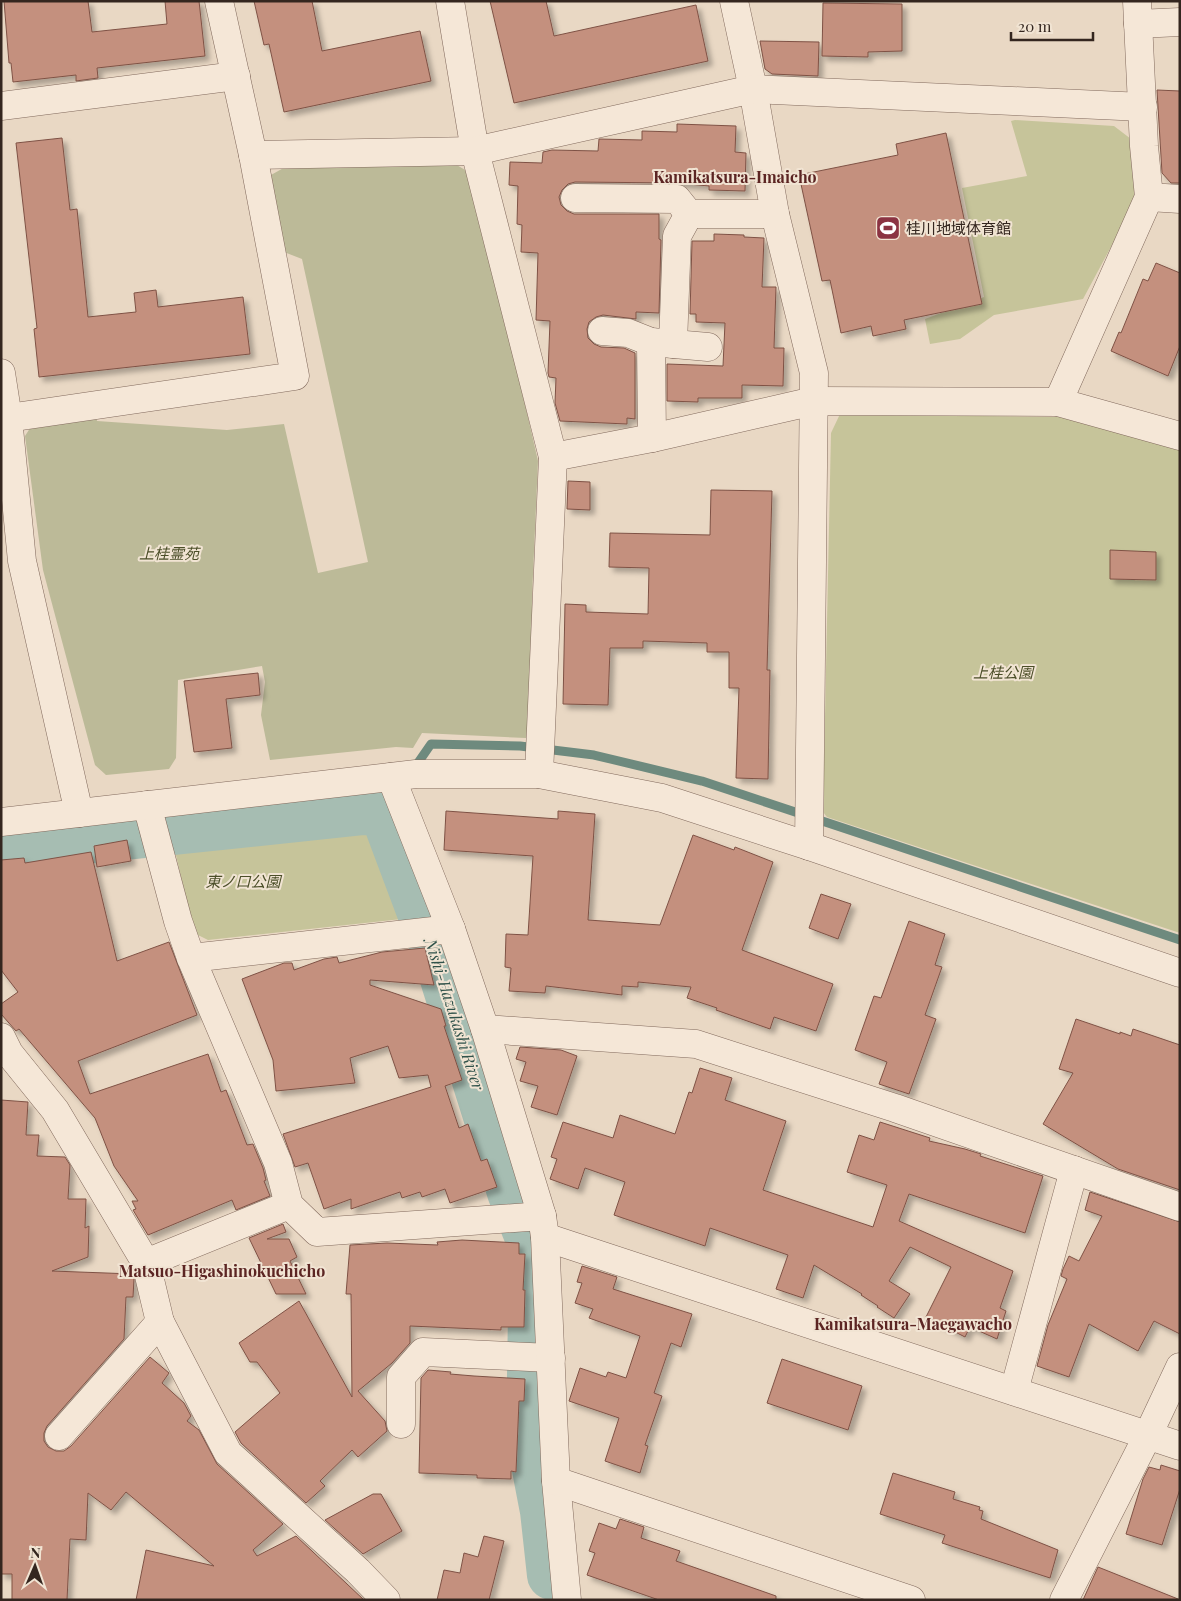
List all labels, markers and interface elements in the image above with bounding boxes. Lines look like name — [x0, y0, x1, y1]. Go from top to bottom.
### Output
scale bar — [1011, 10, 1094, 42]
text: 20 m — [1018, 16, 1052, 36]
district label: Kamikatsura-Imaicho — [653, 166, 817, 187]
sports icon: 桂川地域体育館 — [875, 215, 901, 241]
place label: 桂川地域体育館 — [906, 218, 1011, 238]
park label: 上桂霊苑 — [139, 543, 201, 563]
park label: 上桂公園 — [973, 662, 1035, 682]
park label: 東ノ口公園 — [205, 871, 282, 891]
water label: Nishi-Hazukashi River — [420, 934, 490, 1094]
district label: Matsuo-Higashinokuchicho — [119, 1260, 325, 1281]
district label: Kamikatsura-Maegawacho — [814, 1313, 1012, 1334]
north arrow — [10, 1541, 60, 1591]
text: N — [30, 1543, 41, 1562]

